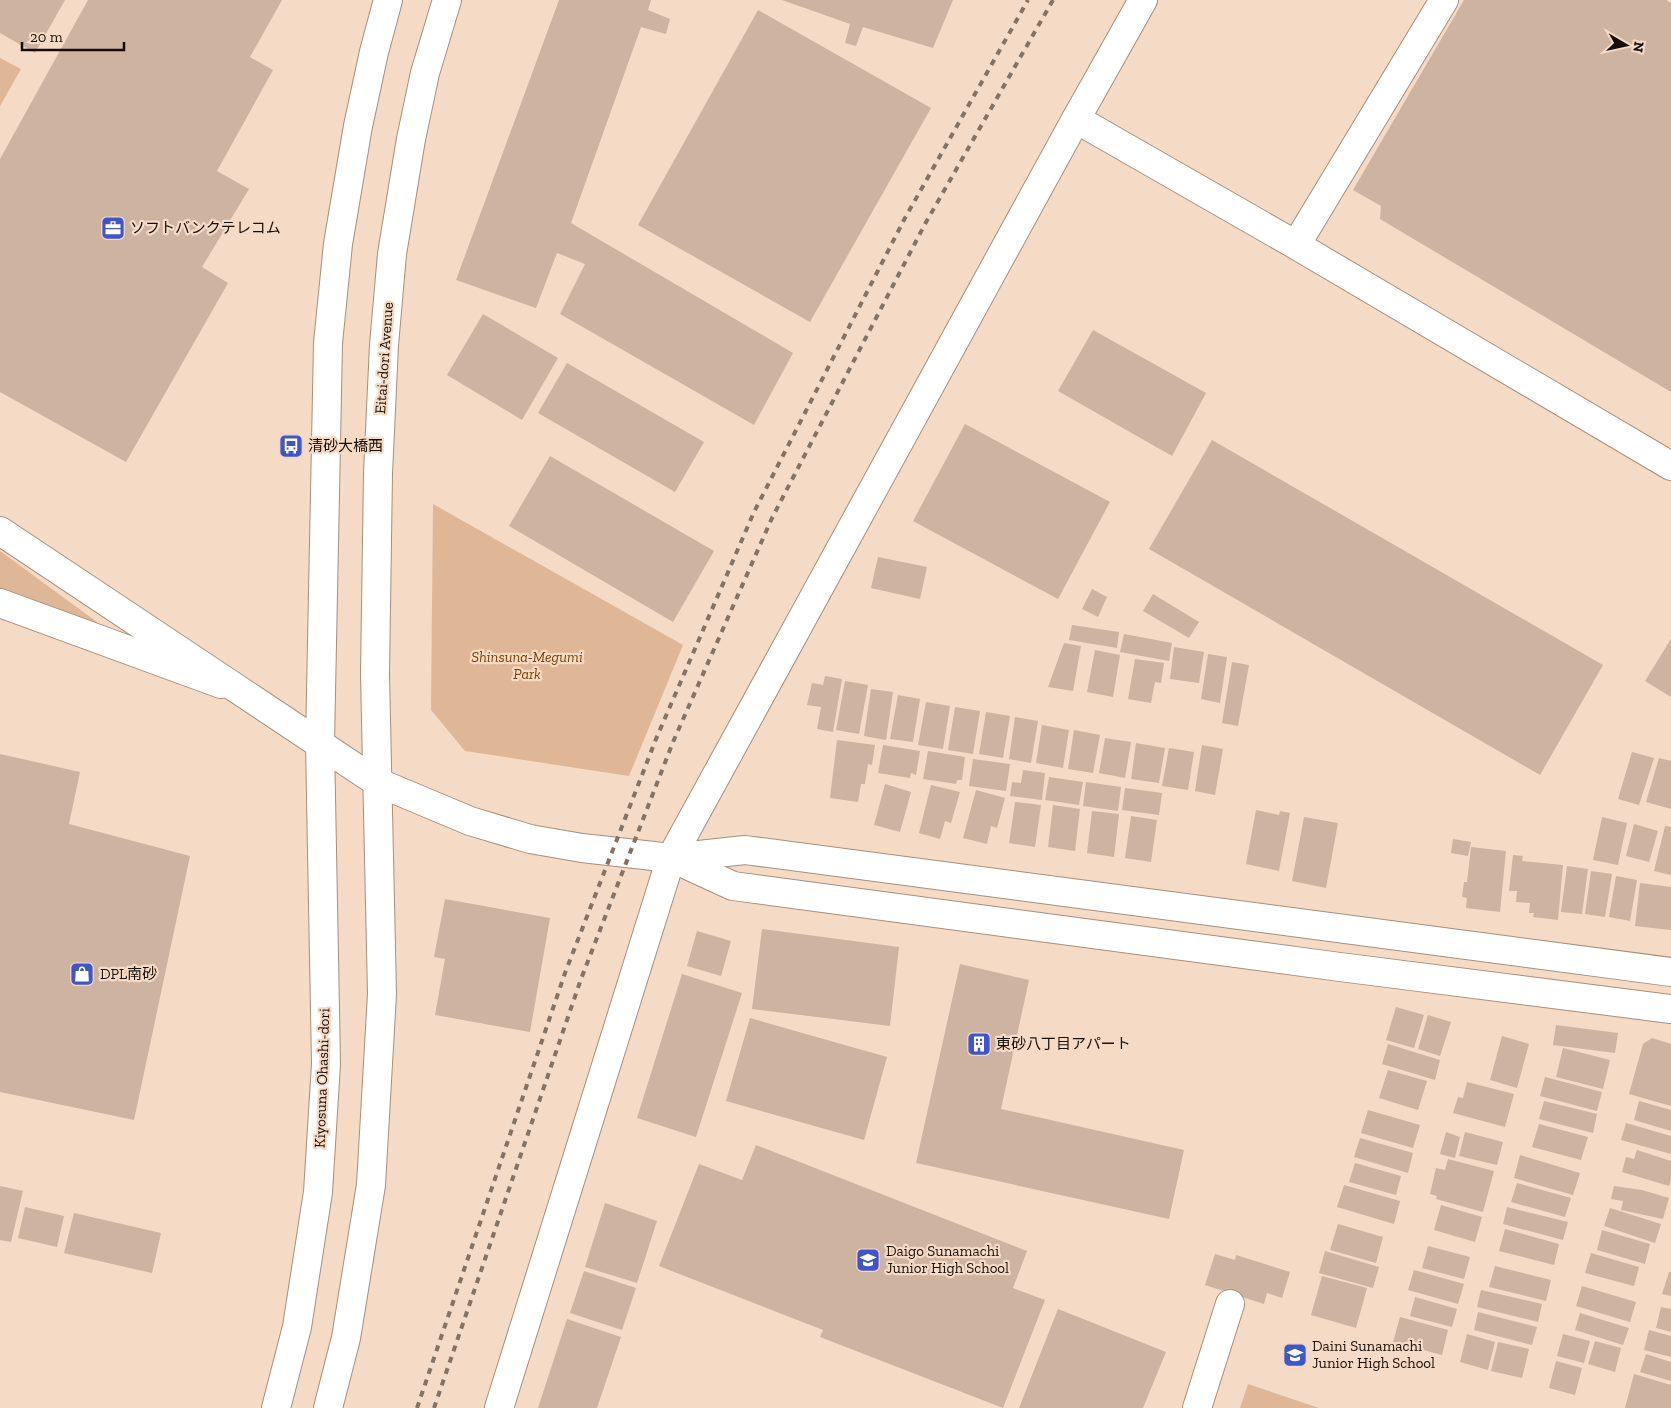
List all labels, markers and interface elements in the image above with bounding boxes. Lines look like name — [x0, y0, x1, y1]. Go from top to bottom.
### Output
scale bar — [22, 20, 125, 52]
north arrow — [1601, 20, 1651, 70]
text: 20 m — [30, 28, 63, 46]
text: N — [1629, 40, 1648, 54]
office icon: ソフトバンクテレコム — [100, 215, 126, 241]
place label: ソフトバンクテレコム — [130, 219, 281, 237]
street label: Eitai-dori Avenue — [371, 302, 397, 414]
bus stop icon: 清砂大橋西 — [278, 433, 304, 459]
place label: 清砂大橋西 — [308, 437, 383, 455]
park label: Shinsuna-Megumi Park — [471, 648, 583, 683]
shop icon: DPL南砂 — [69, 961, 95, 987]
place label: DPL南砂 — [100, 965, 157, 983]
street label: Kiyosuna Ohashi-dori — [311, 1008, 333, 1148]
building icon: 東砂八丁目アパート — [966, 1031, 992, 1057]
place label: 東砂八丁目アパート — [996, 1035, 1131, 1053]
place label: Daigo Sunamachi Junior High School — [886, 1242, 1009, 1277]
school or university icon: Daigo Sunamachi Junior High School — [855, 1247, 881, 1273]
place label: Daini Sunamachi Junior High School — [1312, 1337, 1435, 1372]
school or university icon: Daini Sunamachi Junior High School — [1282, 1342, 1308, 1368]

